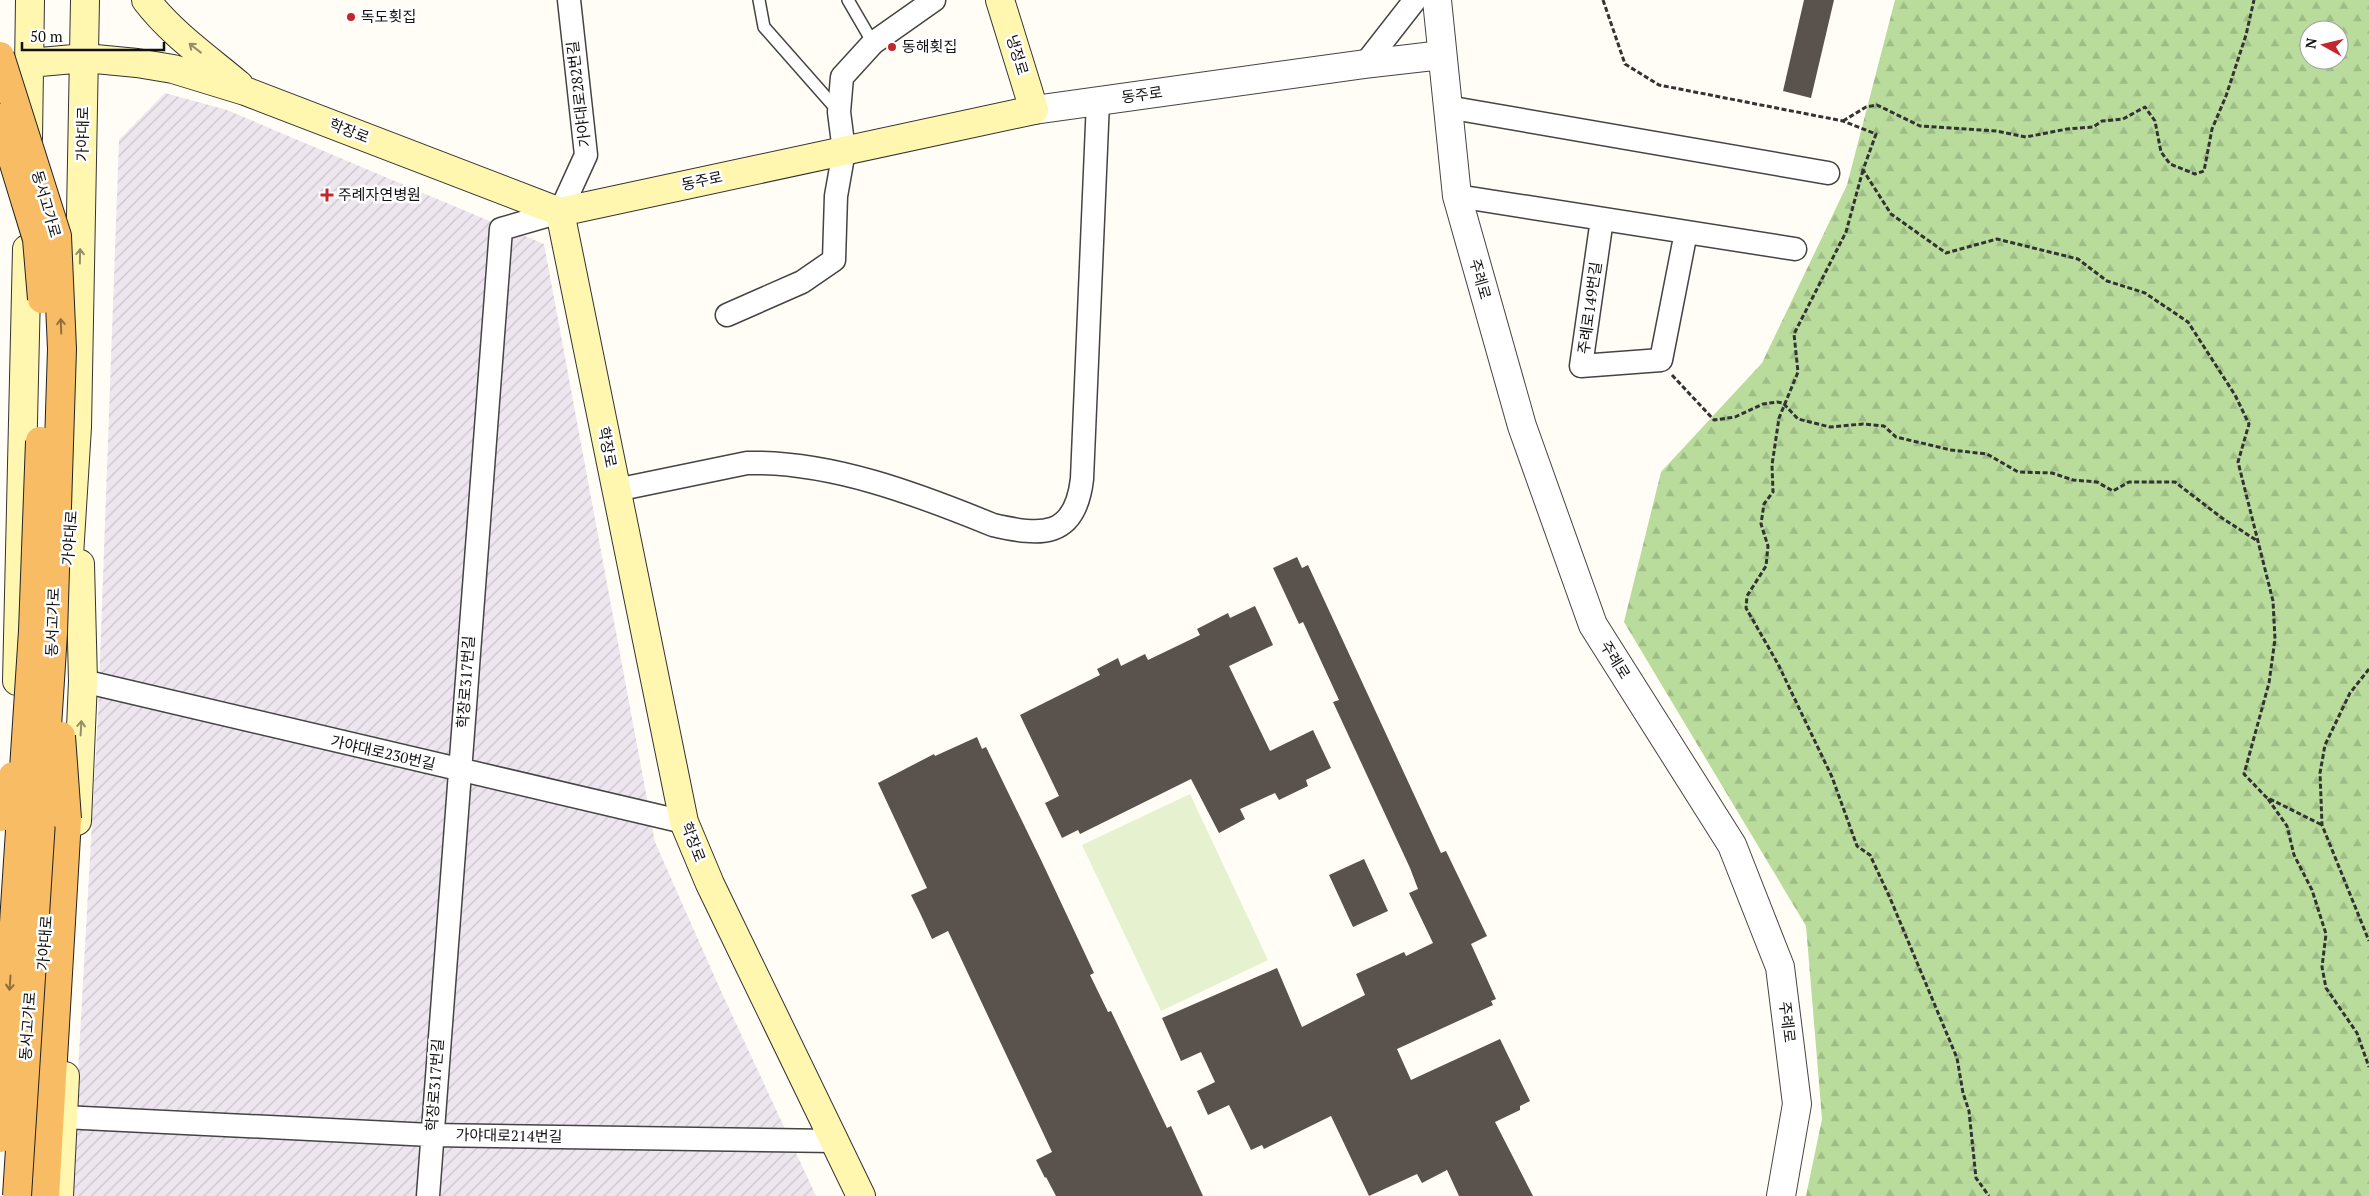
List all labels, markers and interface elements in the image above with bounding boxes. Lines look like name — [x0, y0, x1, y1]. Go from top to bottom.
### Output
place label: 독도횟집 — [361, 6, 416, 26]
marker: 독도횟집 — [345, 11, 357, 23]
scale bar — [22, 20, 165, 52]
north arrow — [2299, 20, 2349, 70]
text: 50 m — [30, 26, 63, 46]
street label: 냉정로 — [1002, 32, 1034, 77]
place label: 동해횟집 — [902, 36, 957, 56]
text: N — [2300, 36, 2321, 50]
street label: 가야대로282번길 — [562, 40, 594, 148]
marker: 동해횟집 — [886, 41, 898, 53]
one-way arrow — [189, 43, 202, 54]
street label: 동주로 — [1120, 81, 1164, 107]
street label: 가야대로 — [72, 106, 92, 162]
street label: 학장로 — [326, 113, 372, 147]
street label: 동주로 — [679, 166, 724, 194]
street label: 동서고가로 — [28, 168, 66, 240]
place label: 주례자연병원 — [338, 184, 421, 204]
marker: 주례자연병원 — [320, 188, 334, 202]
one-way arrow — [76, 248, 85, 264]
street label: 주례로 — [1466, 256, 1496, 301]
street label: 주례로149번길 — [1573, 260, 1605, 355]
one-way arrow — [56, 318, 65, 334]
street label: 학장로 — [594, 425, 622, 469]
street label: 가야대로 — [57, 510, 81, 566]
street label: 동서고가로 — [41, 587, 63, 657]
street label: 학장로317번길 — [452, 635, 478, 729]
street label: 주례로 — [1596, 637, 1635, 682]
one-way arrow — [76, 720, 85, 736]
street label: 가야대로230번길 — [329, 730, 438, 774]
street label: 학장로 — [677, 819, 711, 865]
street label: 가야대로 — [32, 915, 56, 971]
one-way arrow — [6, 975, 15, 991]
street label: 동서고가로 — [15, 991, 39, 1061]
street label: 주례로 — [1776, 1000, 1800, 1044]
street label: 학장로317번길 — [421, 1038, 447, 1132]
street label: 가야대로214번길 — [455, 1124, 563, 1146]

